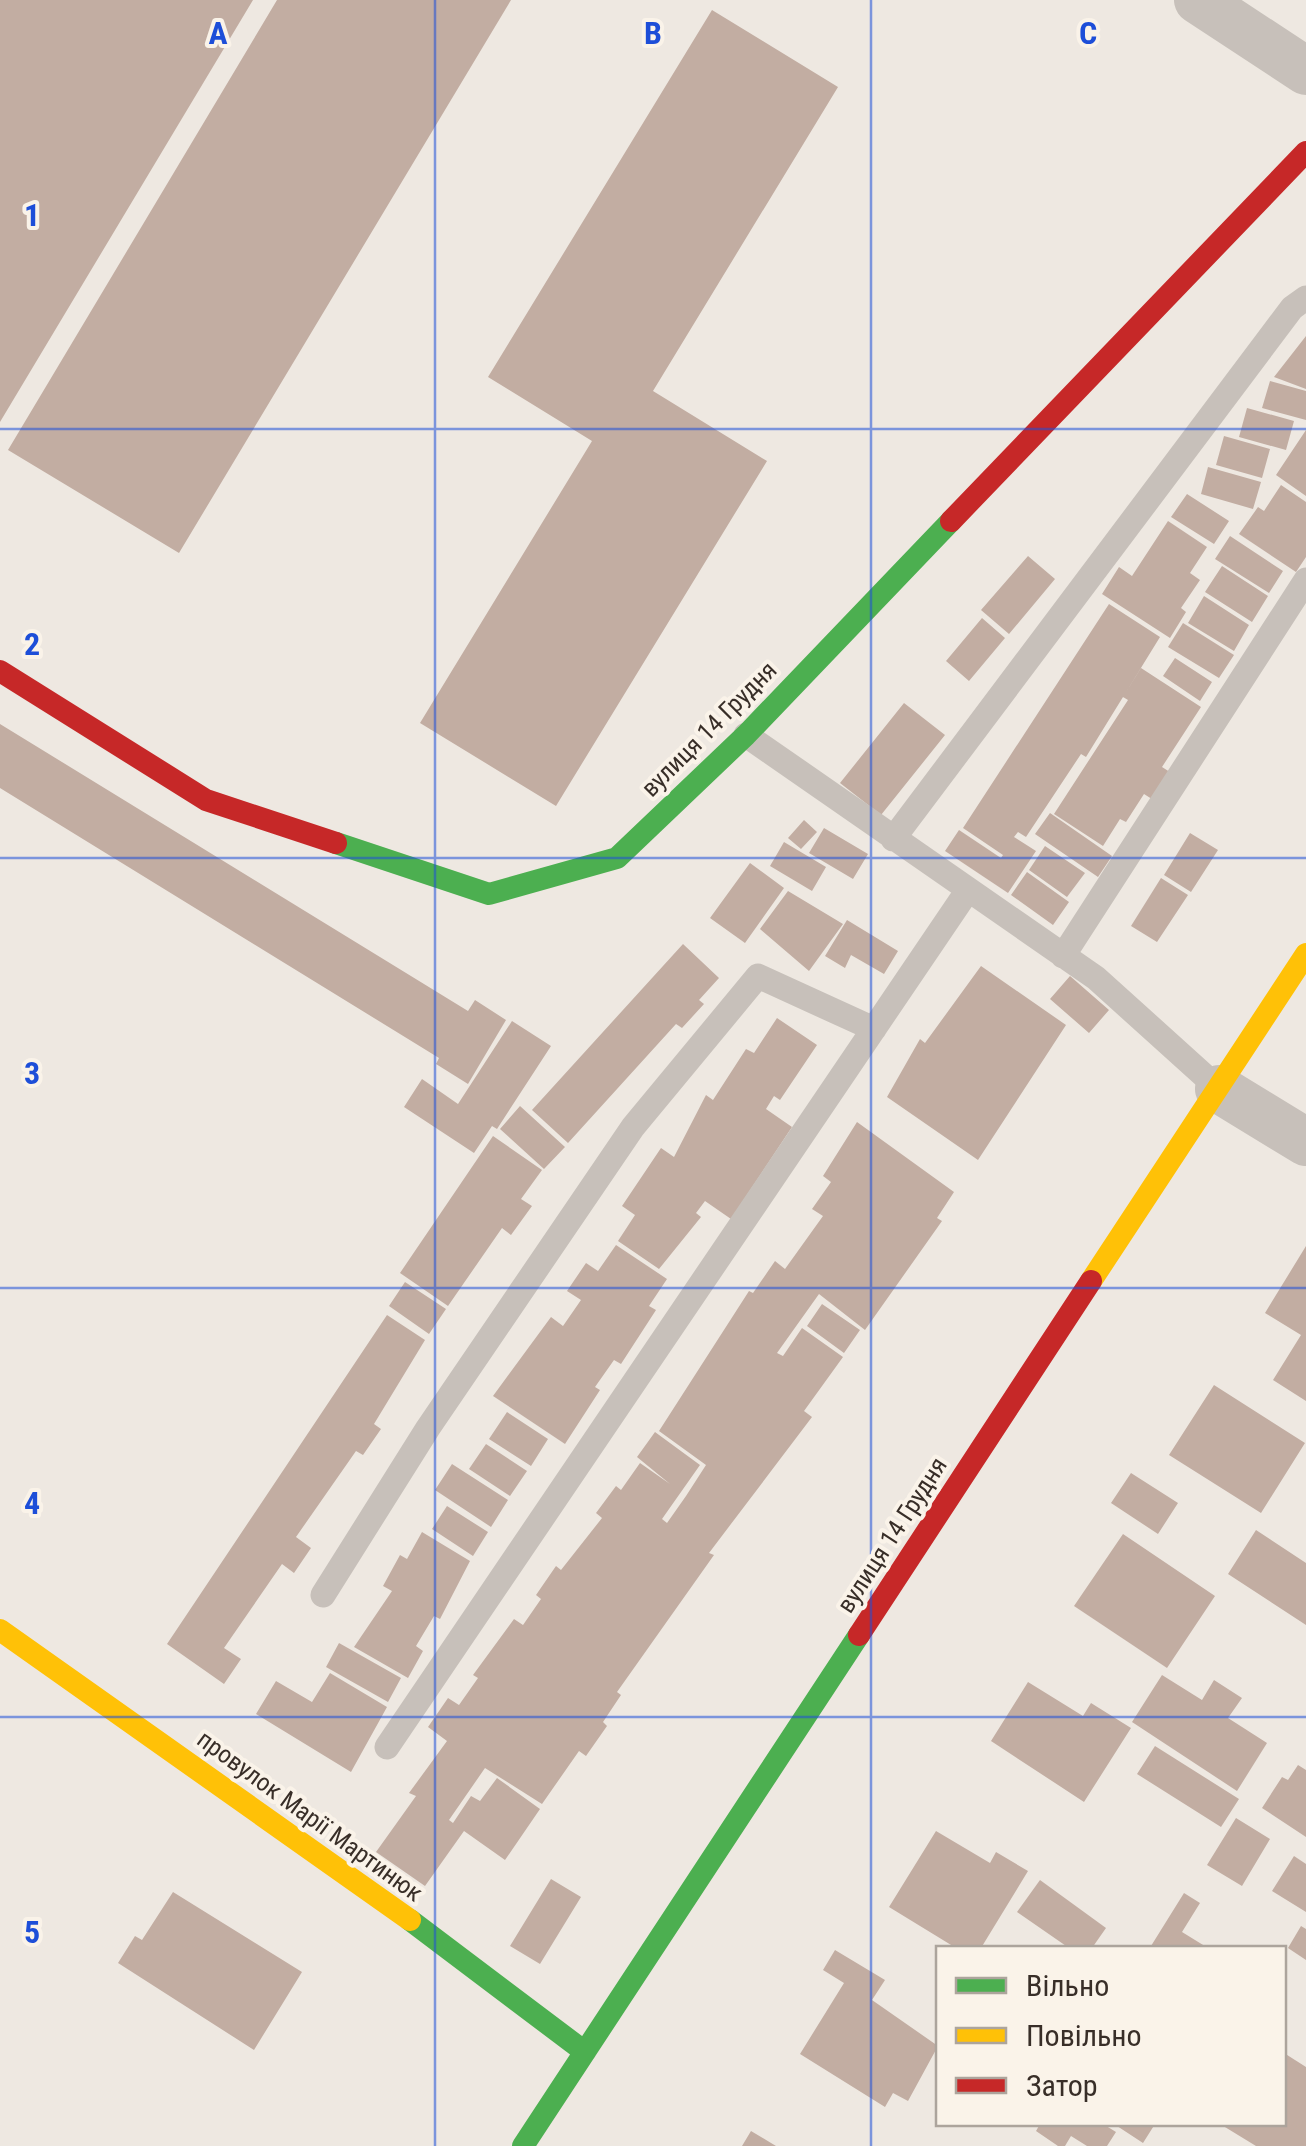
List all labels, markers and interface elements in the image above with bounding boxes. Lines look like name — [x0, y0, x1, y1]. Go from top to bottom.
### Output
text: A — [208, 14, 228, 52]
text: B — [644, 14, 662, 52]
text: C — [1079, 14, 1097, 52]
text: 1 — [24, 196, 40, 234]
text: 2 — [24, 625, 40, 663]
street label: вулиця 14 Грудня — [635, 655, 783, 803]
text: 3 — [24, 1054, 40, 1092]
street label: вулиця 14 Грудня — [831, 1452, 953, 1618]
text: 4 — [24, 1484, 40, 1522]
street label: провулок Марії Мартинюк — [192, 1724, 428, 1908]
text: 5 — [24, 1913, 40, 1951]
legend — [936, 1946, 1286, 2126]
text: Вільно — [1026, 1968, 1109, 2003]
text: Повільно — [1026, 2018, 1142, 2053]
text: Затор — [1026, 2068, 1098, 2103]

